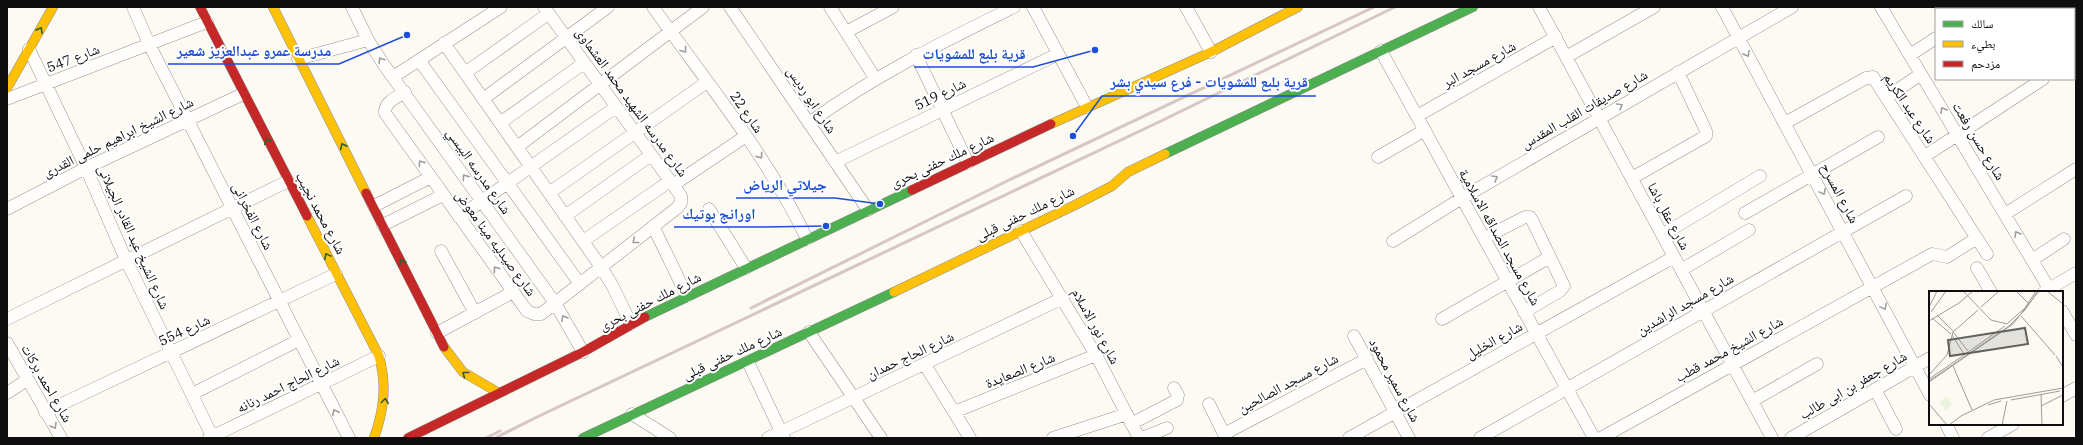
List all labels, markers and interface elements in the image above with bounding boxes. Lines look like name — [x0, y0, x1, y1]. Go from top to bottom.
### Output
legend — [1935, 8, 2075, 80]
text: سالك — [1971, 16, 1993, 31]
street label: شارع مدرسه الشهيد محمد العشماوى — [571, 24, 692, 181]
one-way arrow — [35, 27, 42, 34]
text: بطيء — [1971, 36, 1995, 54]
callout: مدرسة عمرو عبدالعزيز شعير — [168, 37, 339, 64]
street label: شارع مسجد البر — [1438, 37, 1519, 93]
street label: شارع 547 — [44, 40, 102, 77]
callout: قرية بلبع للمشويات — [914, 40, 1033, 67]
text: مدرسة عمرو عبدالعزيز شعير — [176, 41, 331, 60]
text: قرية بلبع للمشويات — [922, 44, 1026, 64]
one-way arrow — [679, 46, 687, 53]
one-way arrow — [1743, 50, 1750, 57]
text: مزدحم — [1971, 56, 2000, 72]
one-way arrow — [379, 58, 386, 65]
street label: شارع ابو رديس — [782, 63, 841, 138]
street label: شارع صديقات القلب المقدس — [1517, 65, 1651, 154]
callout: قرية بلبع للمشويات - فرع سيدي بشر — [1102, 69, 1316, 96]
street label: شارع عبد الكريم — [1879, 69, 1940, 147]
text: قرية بلبع للمشويات - فرع سيدي بشر — [1109, 72, 1308, 94]
street label: شارع 519 — [911, 74, 969, 115]
street label: شارع 22 — [725, 88, 768, 137]
street label: شارع الشيخ ابراهيم حلمى القدرى — [40, 93, 197, 182]
street label: شارع حسن رفعت — [1948, 99, 2009, 184]
one-way arrow — [1616, 103, 1623, 110]
one-way arrow — [1941, 107, 1948, 114]
street label: شارع مدرسه البيسي — [440, 124, 515, 219]
street label: شارع ملك حفنى بحرى — [887, 128, 997, 193]
one-way arrow — [264, 138, 272, 145]
one-way arrow — [340, 143, 348, 150]
one-way arrow — [755, 152, 763, 159]
one-way arrow — [418, 160, 426, 167]
street label: شارع المسرح — [1816, 160, 1863, 227]
street label: شارع الشيخ عبد القادر الجيلانى — [93, 162, 174, 313]
street label: شارع مسجد الصداقه الاسلامية — [1454, 166, 1545, 309]
street label: شارع محمد نجيب — [291, 169, 350, 258]
callout: جيلاتي الرياض — [736, 171, 835, 198]
one-way arrow — [463, 175, 470, 182]
text: جيلاتي الرياض — [743, 175, 827, 197]
one-way arrow — [1491, 176, 1498, 183]
street label: شارع الفخرانى — [227, 179, 278, 253]
street label: شارع عقل باشا — [1643, 179, 1694, 253]
street label: شارع ملك حفنى قبلى — [973, 181, 1078, 246]
street label: شارع صيدليه مينا معوض — [451, 187, 540, 300]
one-way arrow — [1818, 188, 1825, 196]
callout: اورانج بوتيك — [674, 200, 764, 227]
text: اورانج بوتيك — [682, 204, 756, 224]
one-way arrow — [2014, 231, 2021, 238]
one-way arrow — [632, 236, 639, 243]
one-way arrow — [324, 253, 332, 261]
one-way arrow — [399, 258, 407, 266]
one-way arrow — [494, 266, 501, 273]
street label: شارع ملك حفنى بحرى — [596, 268, 704, 335]
street label: شارع مسجد الراشدين — [1633, 269, 1737, 340]
street label: شارع نور الاسلام — [1067, 285, 1124, 368]
inset map — [1929, 291, 2063, 425]
one-way arrow — [1879, 303, 1886, 311]
street label: شارع 554 — [155, 310, 213, 351]
street label: شارع الشيخ محمد قطب — [1672, 312, 1787, 387]
one-way arrow — [561, 315, 568, 322]
street label: شارع الخليل — [1462, 317, 1526, 364]
street label: شارع ملك حفنى قبلى — [679, 322, 785, 385]
street label: شارع الحاج حمدان — [864, 327, 957, 384]
street label: شارع سمير محمود — [1364, 335, 1425, 426]
street label: شارع احمد بركات — [16, 341, 77, 426]
street label: شارع جعفر بن ابى طالب — [1796, 347, 1911, 424]
street label: شارع الصعايدة — [983, 348, 1058, 393]
street label: شارع مسجد الصالحين — [1235, 349, 1342, 418]
street label: شارع الحاج احمد رنانه — [234, 351, 343, 418]
one-way arrow — [462, 372, 469, 379]
one-way arrow — [380, 398, 389, 404]
one-way arrow — [332, 408, 340, 416]
one-way arrow — [49, 422, 56, 429]

